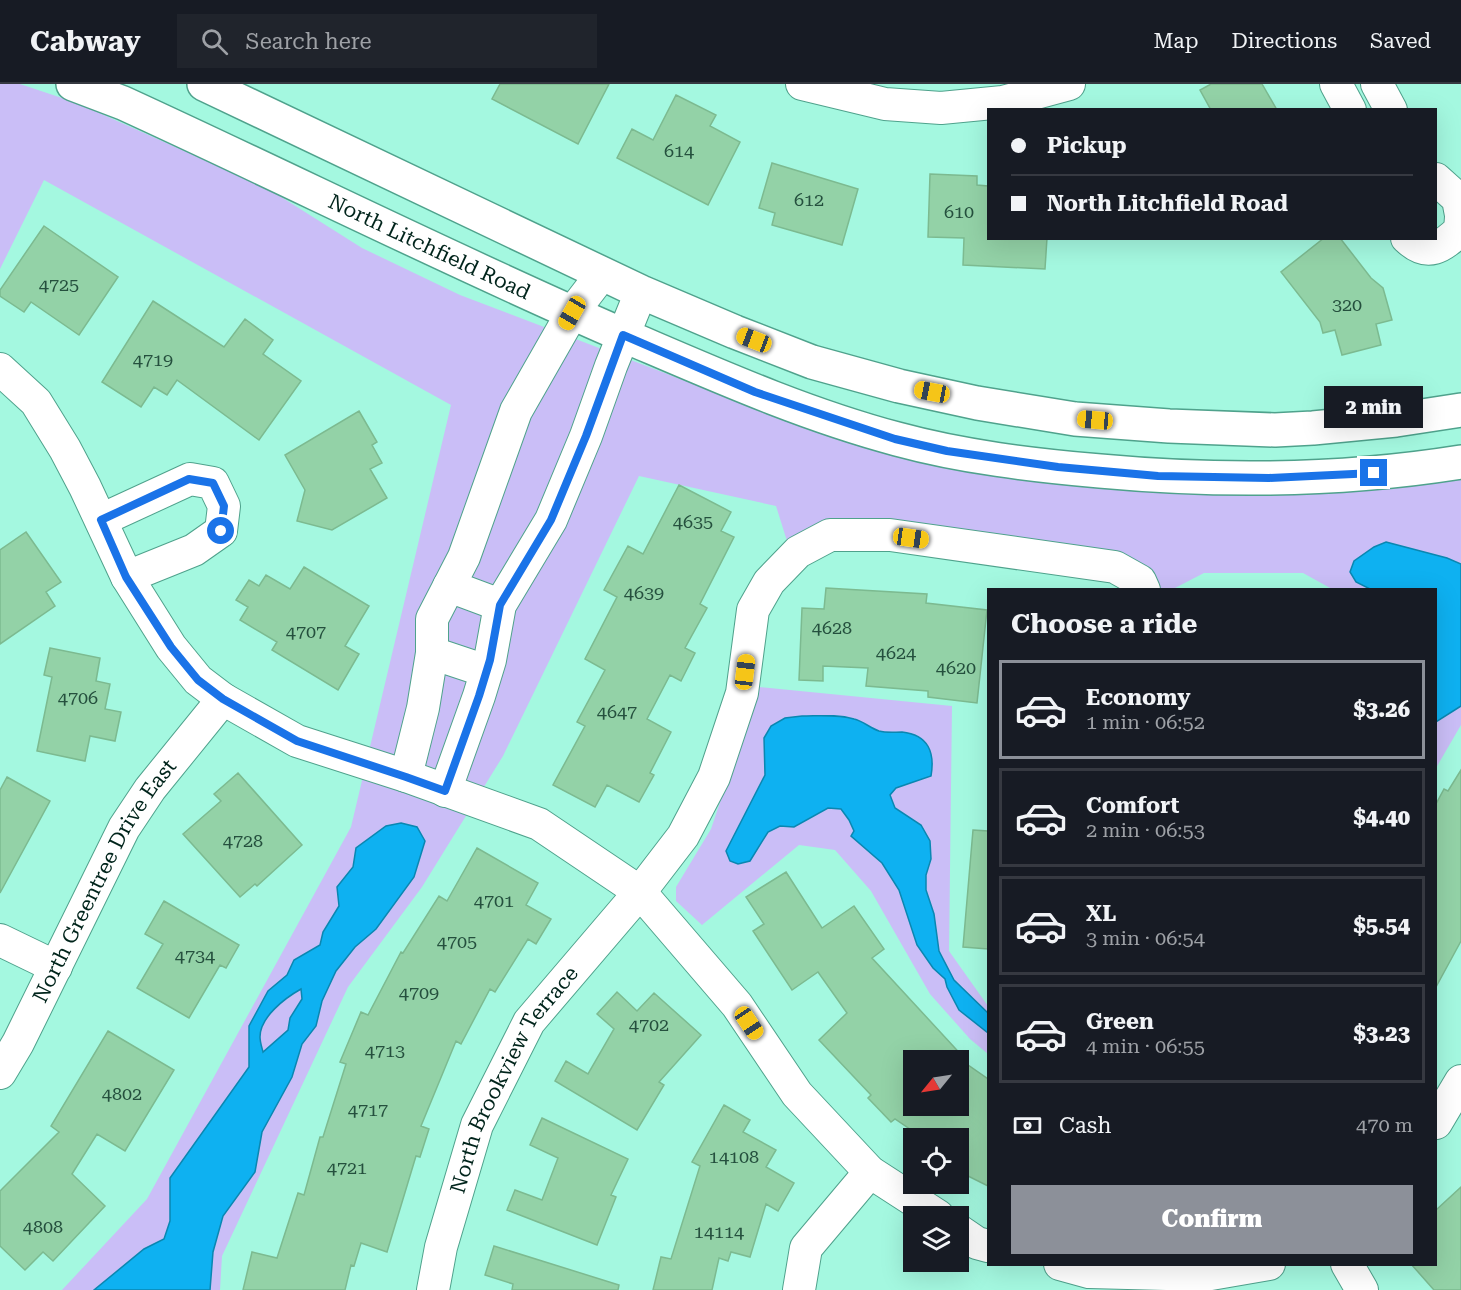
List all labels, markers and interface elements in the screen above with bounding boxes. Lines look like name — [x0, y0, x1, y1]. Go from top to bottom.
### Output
search box — [177, 14, 597, 68]
text: Cabway — [30, 25, 141, 58]
icon: search — [198, 25, 231, 58]
text: Search here — [246, 29, 372, 54]
text: Map — [1154, 29, 1198, 53]
text: Directions — [1231, 29, 1337, 53]
text: Saved — [1370, 29, 1431, 53]
text: Pickup — [1047, 133, 1127, 158]
house number: 614 — [664, 140, 694, 161]
street label: North Litchfield Road — [325, 189, 535, 305]
house number: 612 — [794, 189, 824, 210]
text: North Litchfield Road — [1047, 191, 1288, 216]
house number: 610 — [944, 201, 974, 222]
house number: 4725 — [39, 274, 79, 295]
car — [555, 293, 589, 333]
house number: 320 — [1332, 294, 1362, 315]
car — [734, 325, 774, 355]
house number: 4719 — [133, 349, 173, 370]
car — [913, 380, 951, 404]
callout: 2 min — [1324, 386, 1424, 428]
text: 2 min — [1345, 395, 1402, 419]
car — [1076, 409, 1114, 431]
route end — [1360, 459, 1387, 486]
house number: 4635 — [673, 511, 713, 532]
route start — [207, 517, 234, 544]
car — [892, 527, 930, 549]
house number: 4639 — [624, 582, 664, 603]
text: Choose a ride — [1011, 608, 1197, 640]
house number: 4628 — [812, 617, 852, 638]
house number: 4707 — [286, 621, 326, 642]
house number: 4624 — [876, 642, 916, 663]
car — [734, 653, 756, 691]
house number: 4620 — [936, 657, 976, 678]
icon: car — [1014, 683, 1068, 737]
text: Economy — [1086, 685, 1190, 710]
house number: 4706 — [58, 687, 98, 708]
text: $3.26 — [1353, 697, 1410, 722]
house number: 4647 — [597, 701, 637, 722]
text: 1 min · 06:52 — [1086, 710, 1205, 734]
street label: North Greentree Drive East — [28, 754, 181, 1006]
icon: car — [1014, 791, 1068, 845]
text: Comfort — [1086, 793, 1179, 818]
text: $4.40 — [1353, 805, 1410, 830]
text: 2 min · 06:53 — [1086, 818, 1205, 842]
house number: 4728 — [223, 830, 263, 851]
house number: 4701 — [474, 890, 514, 911]
icon: car — [1014, 899, 1068, 953]
text: XL — [1086, 901, 1116, 926]
text: $5.54 — [1353, 913, 1410, 938]
text: 3 min · 06:54 — [1086, 926, 1205, 950]
house number: 4705 — [437, 931, 477, 952]
house number: 4734 — [175, 945, 215, 966]
street label: North Brookview Terrace — [446, 961, 583, 1196]
house number: 4709 — [399, 982, 439, 1003]
car — [731, 1003, 767, 1043]
icon: car — [1014, 1007, 1068, 1061]
text: Green — [1086, 1009, 1154, 1034]
house number: 4702 — [629, 1014, 669, 1035]
text: $3.23 — [1353, 1021, 1410, 1046]
text: 4 min · 06:55 — [1086, 1034, 1205, 1058]
house number: 4713 — [365, 1040, 405, 1061]
north arrow — [903, 1050, 969, 1116]
map controls — [903, 1050, 969, 1272]
house number: 4802 — [102, 1083, 142, 1104]
house number: 4717 — [348, 1099, 388, 1120]
icon: cash — [1011, 1109, 1044, 1142]
text: Cash — [1059, 1113, 1111, 1138]
text: 470 m — [1356, 1113, 1413, 1137]
button: locate — [903, 1128, 969, 1194]
house number: 14108 — [709, 1146, 759, 1167]
house number: 4721 — [327, 1157, 367, 1178]
button: Confirm — [1011, 1185, 1413, 1254]
button: layers — [903, 1206, 969, 1272]
house number: 4808 — [23, 1216, 63, 1237]
house number: 14114 — [694, 1221, 744, 1242]

